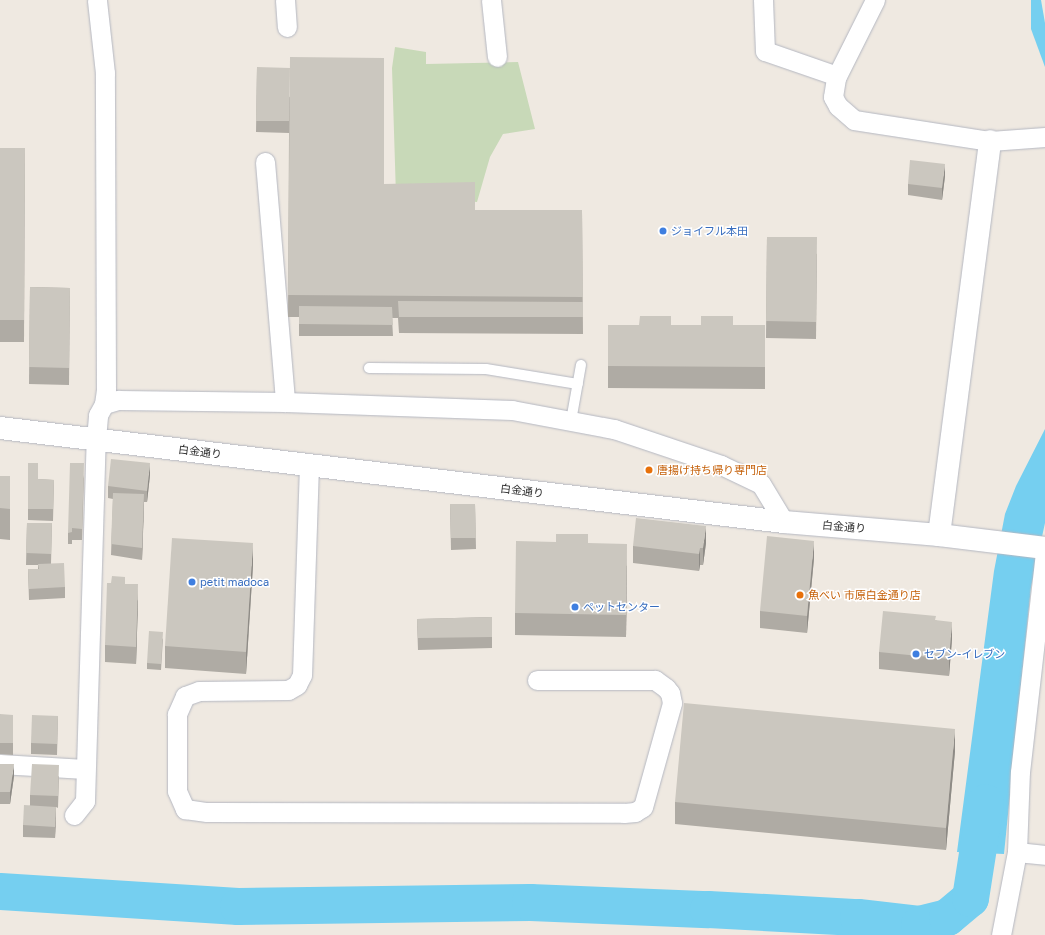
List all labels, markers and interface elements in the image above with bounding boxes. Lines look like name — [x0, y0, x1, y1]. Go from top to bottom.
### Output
place label: ジョイフル本田 — [671, 224, 748, 238]
marker: ジョイフル本田 — [658, 226, 668, 236]
street label: 白金通り — [177, 443, 223, 461]
place label: 唐揚げ持ち帰り専門店 — [657, 463, 767, 477]
marker: 唐揚げ持ち帰り専門店 — [644, 465, 654, 475]
street label: 白金通り — [499, 482, 545, 500]
street label: 白金通り — [822, 519, 866, 535]
place label: petit madoca — [200, 575, 269, 589]
marker: petit madoca — [187, 577, 197, 587]
place label: 魚べい 市原白金通り店 — [808, 588, 921, 602]
marker: 魚べい 市原白金通り店 — [795, 590, 805, 600]
place label: ペットセンター — [583, 600, 660, 614]
marker: ペットセンター — [570, 602, 580, 612]
place label: セブン-イレブン — [924, 647, 1005, 661]
marker: セブン-イレブン — [911, 649, 921, 659]

